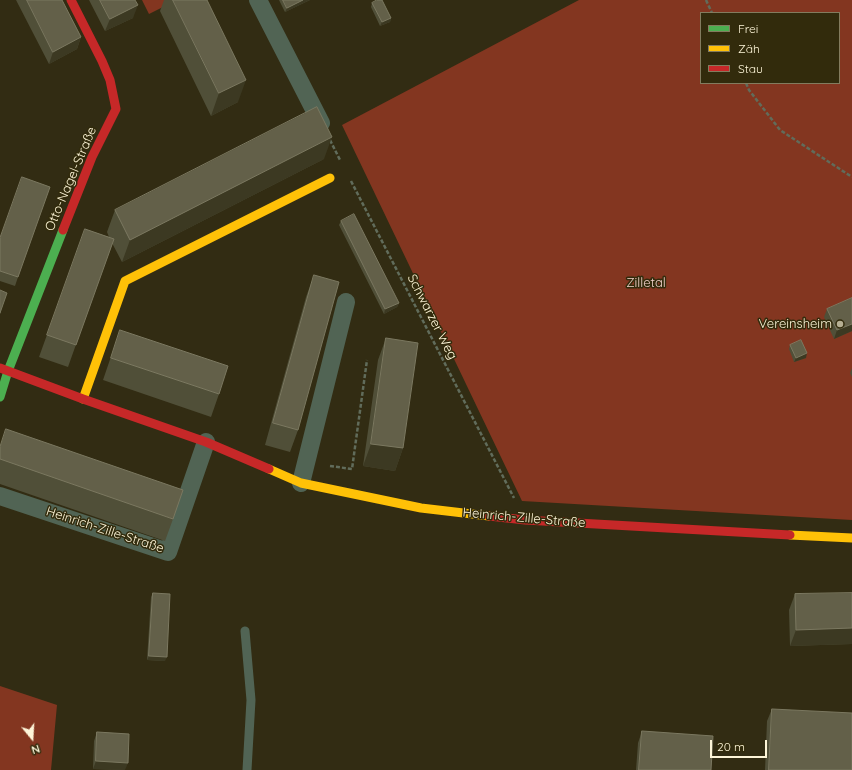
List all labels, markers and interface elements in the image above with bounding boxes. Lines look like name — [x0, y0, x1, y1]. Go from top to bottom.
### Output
legend — [700, 12, 840, 84]
text: Frei — [738, 21, 758, 36]
text: Zäh — [738, 41, 760, 56]
text: Stau — [738, 61, 763, 76]
street label: Otto-Nagel-Straße — [42, 124, 100, 234]
street label: Schwarzer Weg — [404, 272, 460, 362]
park label: Zilletal — [626, 275, 666, 291]
place label: Vereinsheim — [758, 316, 832, 332]
marker: Vereinsheim — [835, 319, 845, 329]
street label: Heinrich-Zille-Straße — [44, 504, 166, 556]
street label: Heinrich-Zille-Straße — [462, 505, 586, 531]
north arrow — [12, 718, 52, 758]
scale bar — [712, 732, 769, 758]
text: 20 m — [717, 739, 745, 754]
text: N — [30, 742, 42, 757]

